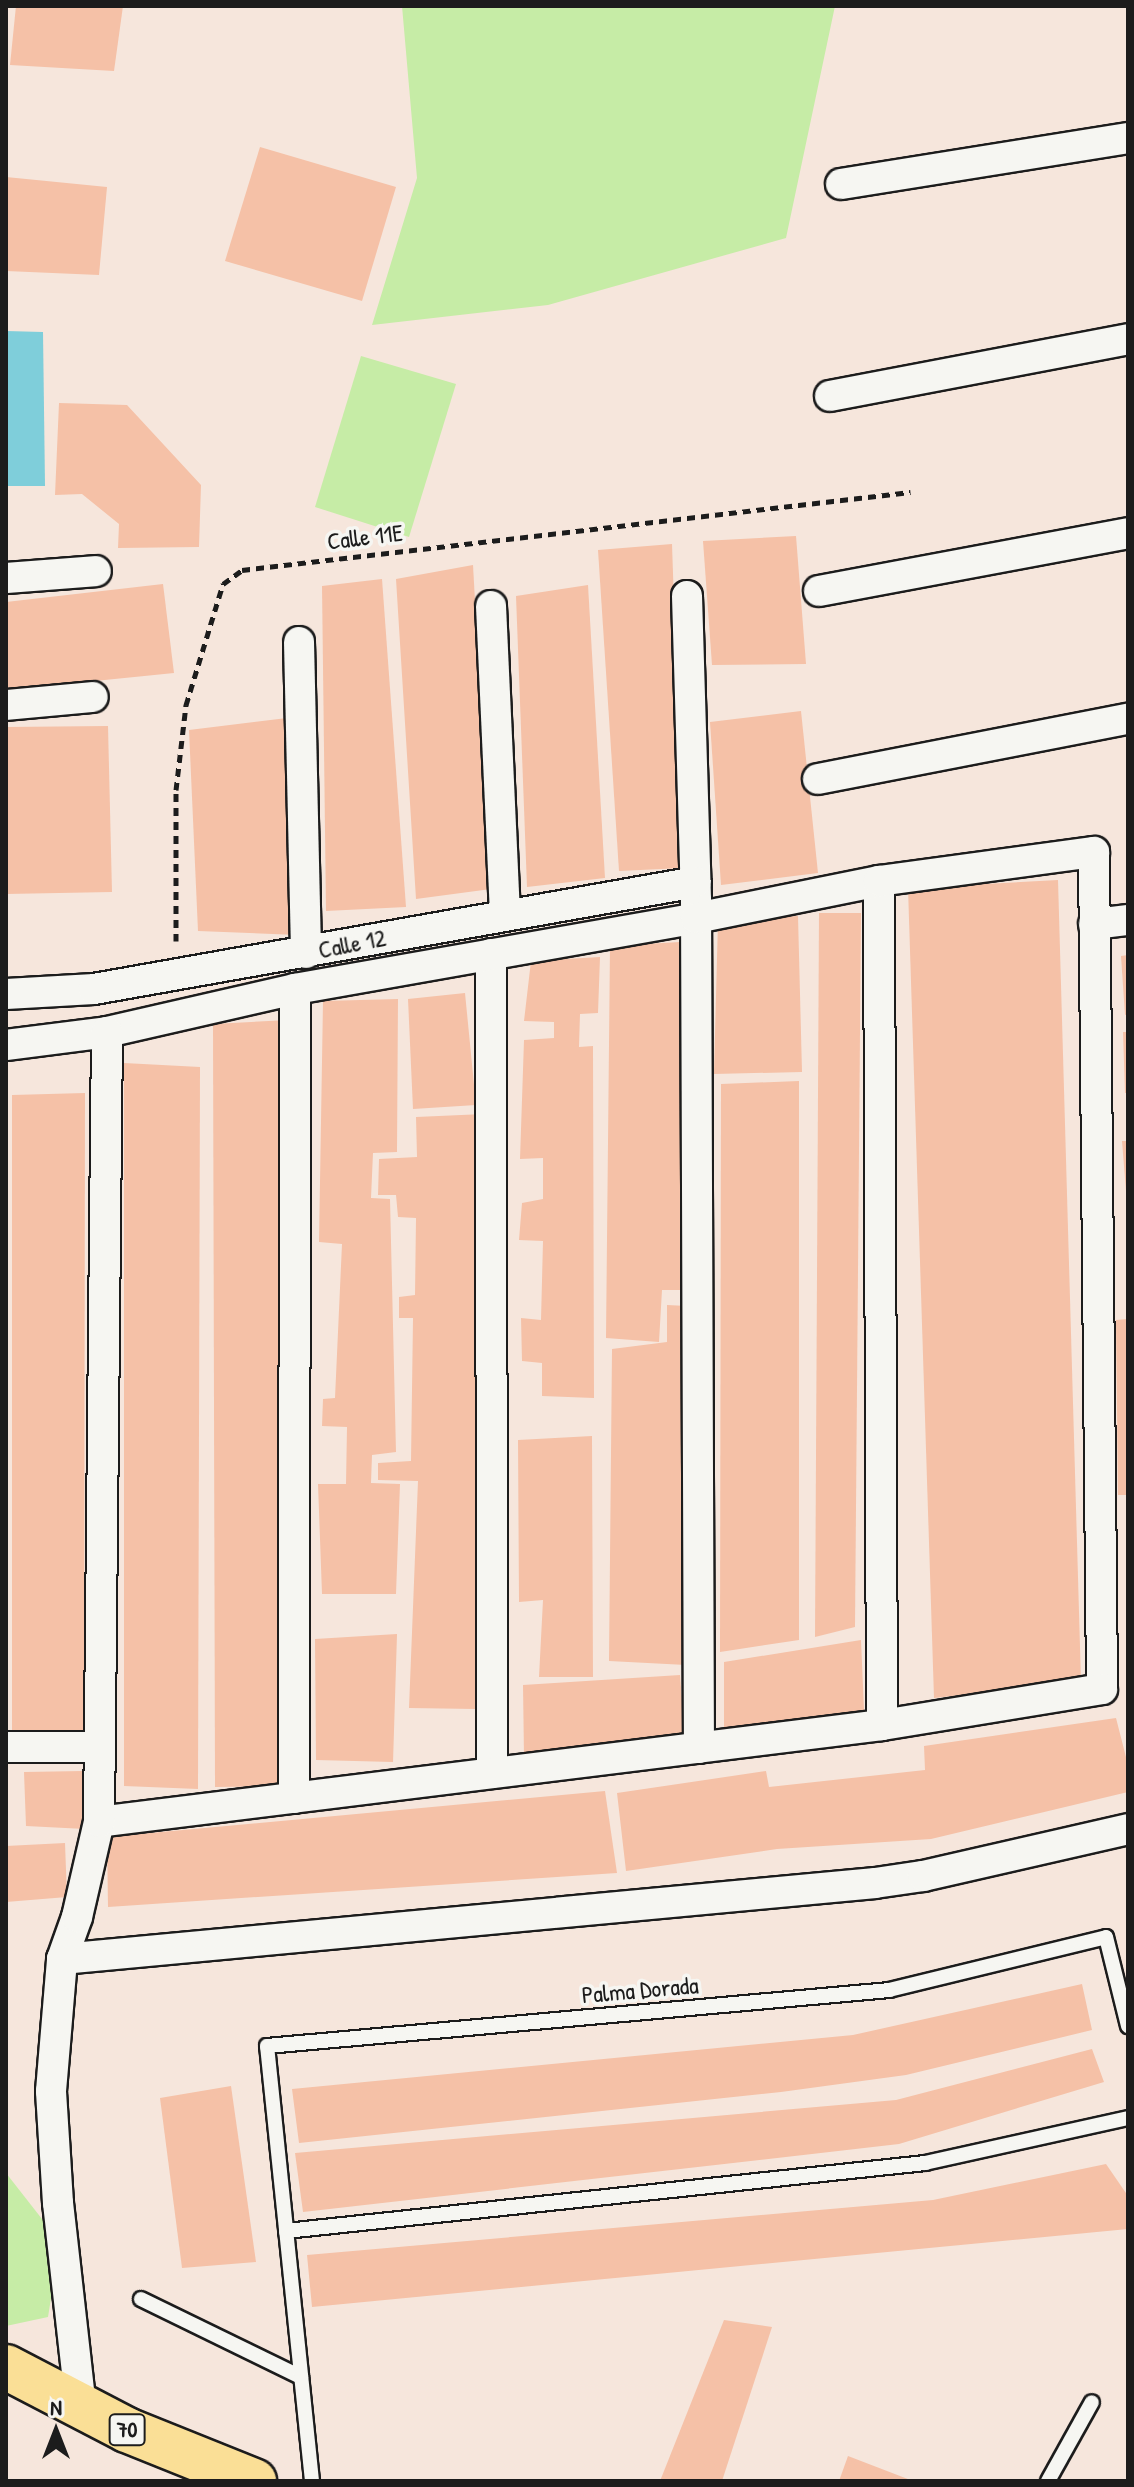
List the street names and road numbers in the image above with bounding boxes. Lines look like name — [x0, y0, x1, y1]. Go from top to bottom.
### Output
street label: Calle 11E — [326, 518, 404, 556]
street label: Calle 12 — [316, 923, 388, 965]
street label: Palma Dorada — [580, 1971, 700, 2009]
road number: 70 — [107, 2412, 147, 2448]

